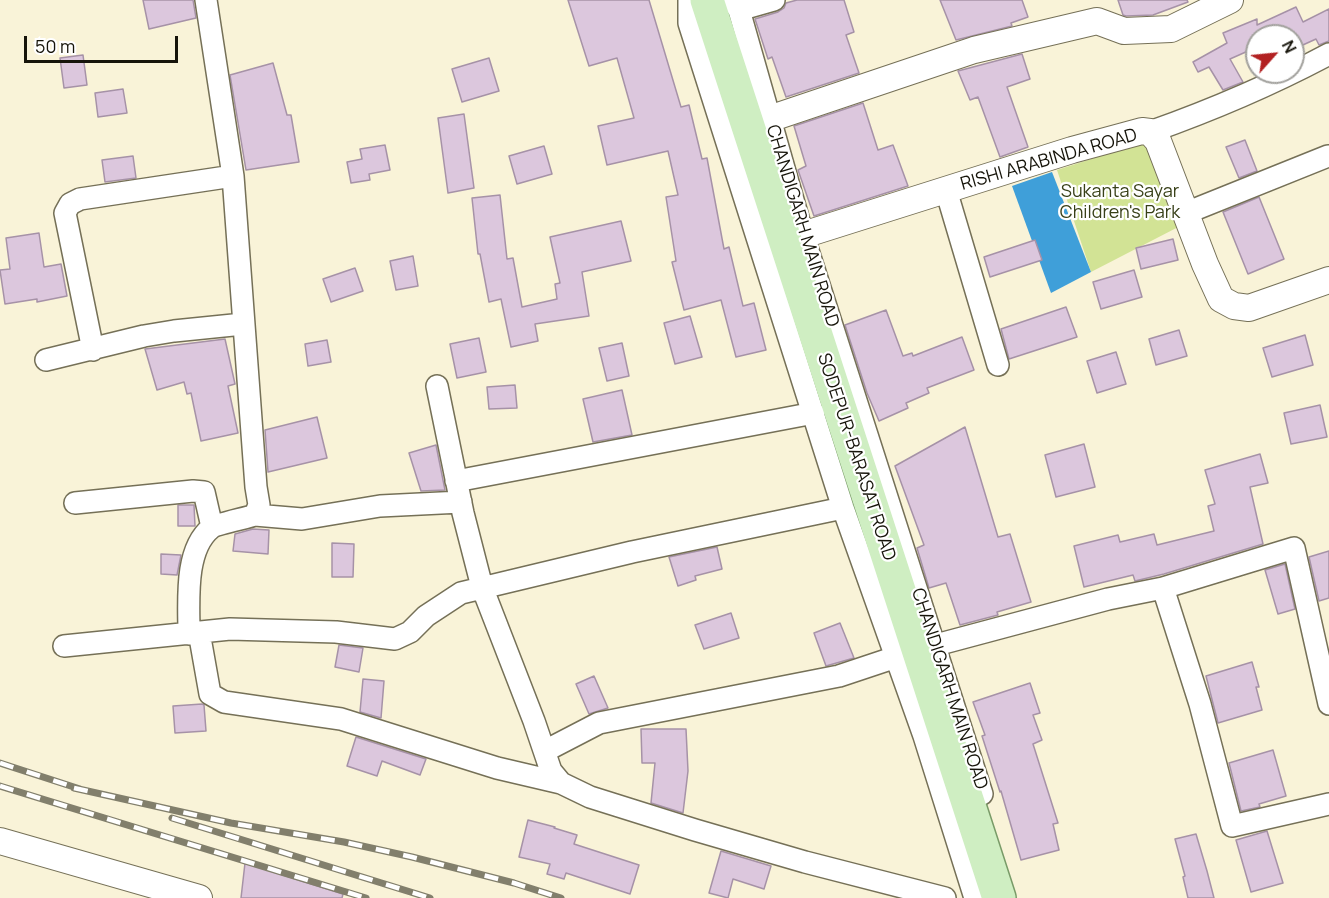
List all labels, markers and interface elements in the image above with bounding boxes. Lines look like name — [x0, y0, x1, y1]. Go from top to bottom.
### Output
scale bar — [27, 24, 182, 62]
north arrow — [1245, 24, 1305, 84]
text: 50 m — [35, 34, 75, 58]
text: N — [1277, 37, 1302, 57]
street label: CHANDIGARH MAIN ROAD — [761, 122, 843, 330]
street label: RISHI ARABINDA ROAD — [958, 124, 1140, 196]
park label: Sukanta Sayar Children's Park — [1060, 181, 1180, 224]
street label: SODEPUR-BARASAT ROAD — [812, 350, 900, 564]
street label: CHANDIGARH MAIN ROAD — [906, 586, 992, 792]

